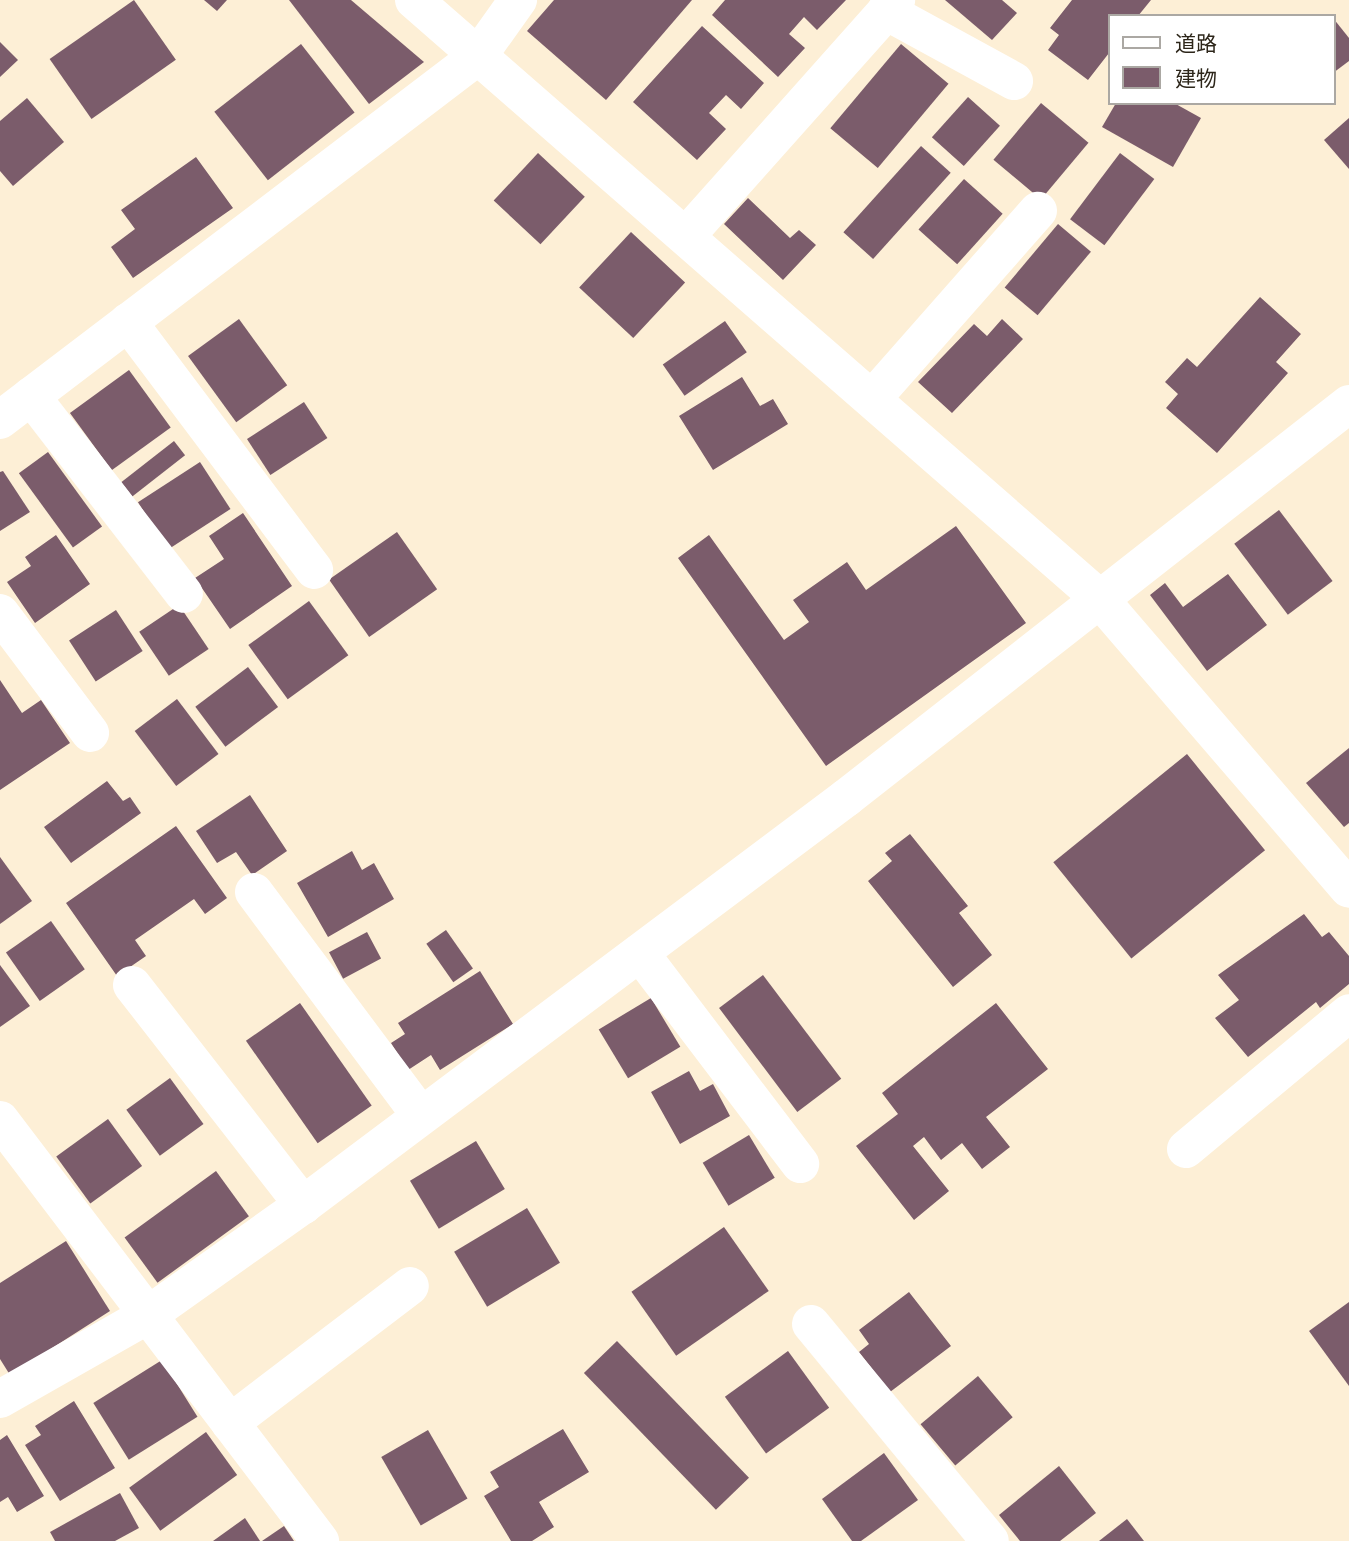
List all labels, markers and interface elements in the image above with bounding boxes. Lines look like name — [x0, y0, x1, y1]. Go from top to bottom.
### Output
legend — [1108, 14, 1335, 105]
text: 道路 — [1175, 27, 1217, 59]
text: 建物 — [1175, 62, 1217, 94]

